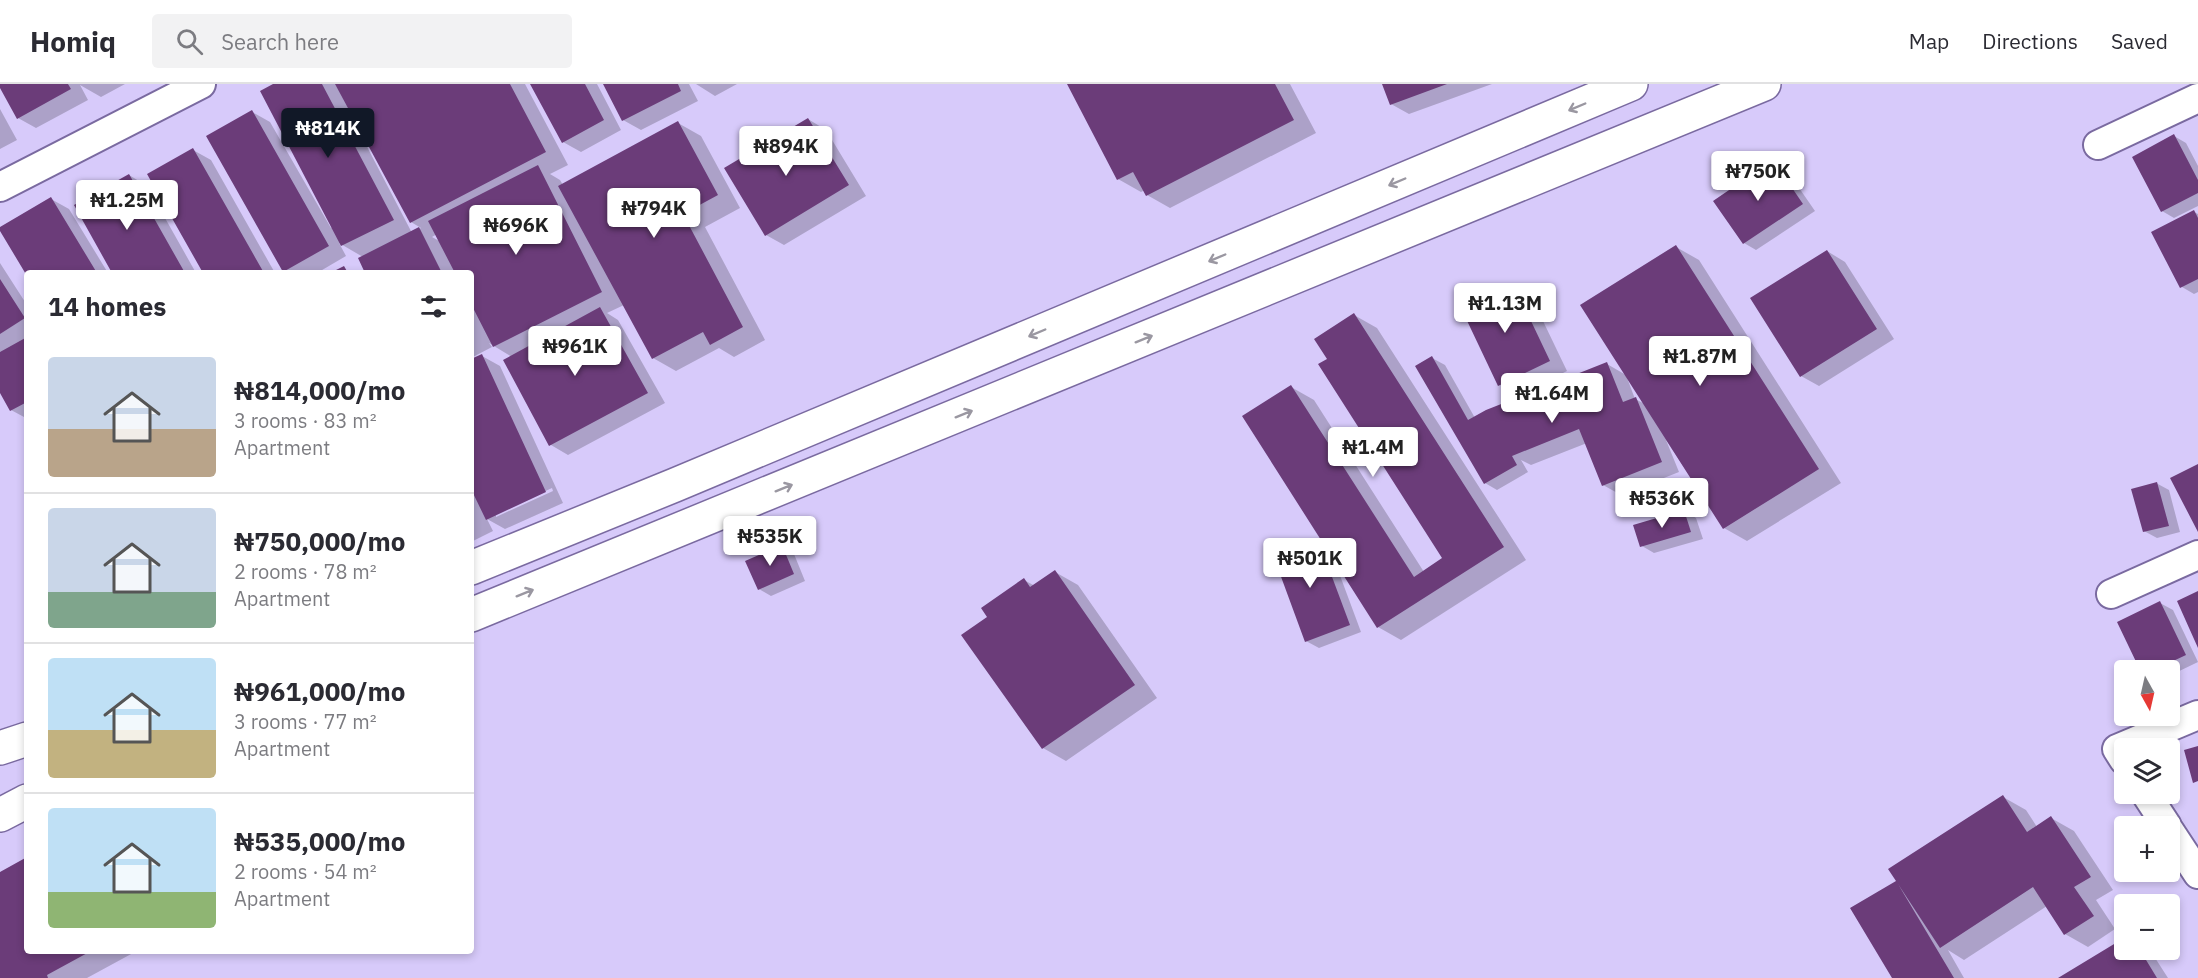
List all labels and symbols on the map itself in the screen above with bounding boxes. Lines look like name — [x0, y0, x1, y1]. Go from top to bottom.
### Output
one-way arrow — [1568, 102, 1586, 113]
pin: ₦814K — [286, 108, 370, 159]
pin: ₦894K — [744, 126, 828, 177]
pin: ₦750K — [1716, 151, 1800, 202]
one-way arrow — [1388, 177, 1406, 188]
pin: ₦1.25M — [78, 180, 176, 231]
pin: ₦794K — [612, 188, 696, 239]
pin: ₦696K — [474, 205, 558, 256]
one-way arrow — [1208, 253, 1226, 264]
pin: ₦1.13M — [1456, 283, 1554, 334]
pin: ₦961K — [533, 326, 617, 377]
one-way arrow — [1029, 328, 1047, 339]
one-way arrow — [1135, 333, 1153, 344]
pin: ₦1.87M — [1651, 336, 1749, 387]
pin: ₦1.64M — [1503, 373, 1601, 424]
one-way arrow — [954, 408, 973, 419]
pin: ₦1.4M — [1331, 427, 1415, 478]
pin: ₦536K — [1620, 478, 1704, 529]
one-way arrow — [774, 482, 792, 493]
pin: ₦535K — [728, 516, 812, 567]
pin: ₦501K — [1268, 538, 1352, 589]
one-way arrow — [516, 587, 534, 598]
north arrow — [2114, 660, 2180, 726]

